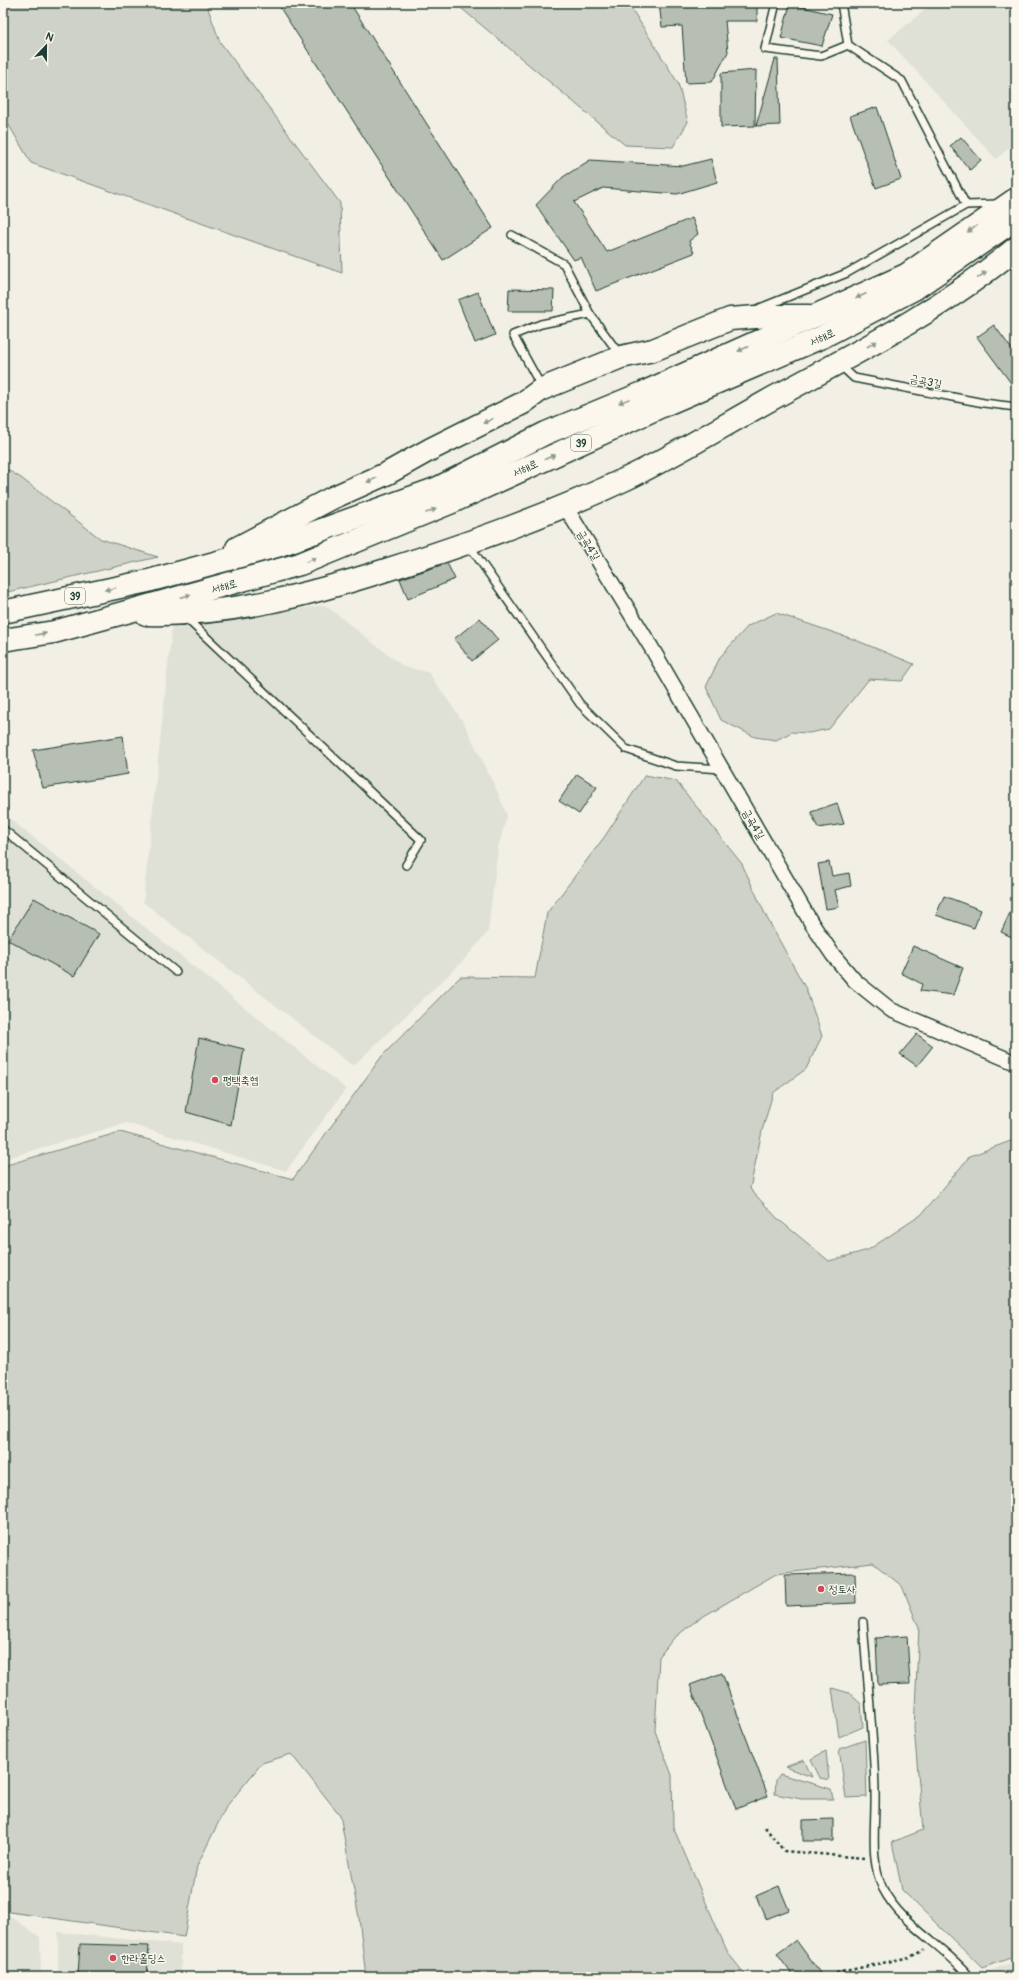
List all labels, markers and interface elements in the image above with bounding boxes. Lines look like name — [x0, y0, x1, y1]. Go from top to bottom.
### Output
north arrow — [26, 26, 66, 66]
text: N — [44, 30, 56, 45]
one-way arrow — [967, 225, 978, 233]
one-way arrow — [976, 270, 987, 279]
one-way arrow — [855, 293, 867, 299]
street label: 서해로 — [807, 326, 837, 349]
one-way arrow — [866, 340, 878, 347]
one-way arrow — [737, 346, 748, 352]
street label: 금곡3길 — [909, 372, 943, 391]
one-way arrow — [617, 399, 629, 405]
one-way arrow — [482, 417, 494, 424]
road number: 39 — [571, 435, 591, 451]
one-way arrow — [544, 454, 555, 460]
street label: 서해로 — [510, 457, 540, 480]
one-way arrow — [367, 477, 378, 483]
one-way arrow — [426, 507, 438, 513]
street label: 금곡4길 — [575, 528, 603, 563]
one-way arrow — [305, 556, 317, 562]
street label: 서해로 — [210, 577, 239, 596]
one-way arrow — [104, 587, 116, 593]
road number: 39 — [65, 588, 85, 604]
one-way arrow — [180, 593, 192, 599]
one-way arrow — [35, 631, 48, 637]
street label: 금곡4길 — [740, 807, 768, 842]
place label: 평택축협 — [223, 1074, 259, 1087]
marker: 평택축협 — [210, 1075, 220, 1085]
place label: 정토사 — [829, 1583, 856, 1596]
marker: 정토사 — [816, 1584, 826, 1594]
place label: 한라홀딩스 — [121, 1952, 165, 1965]
marker: 한라홀딩스 — [108, 1953, 118, 1963]

